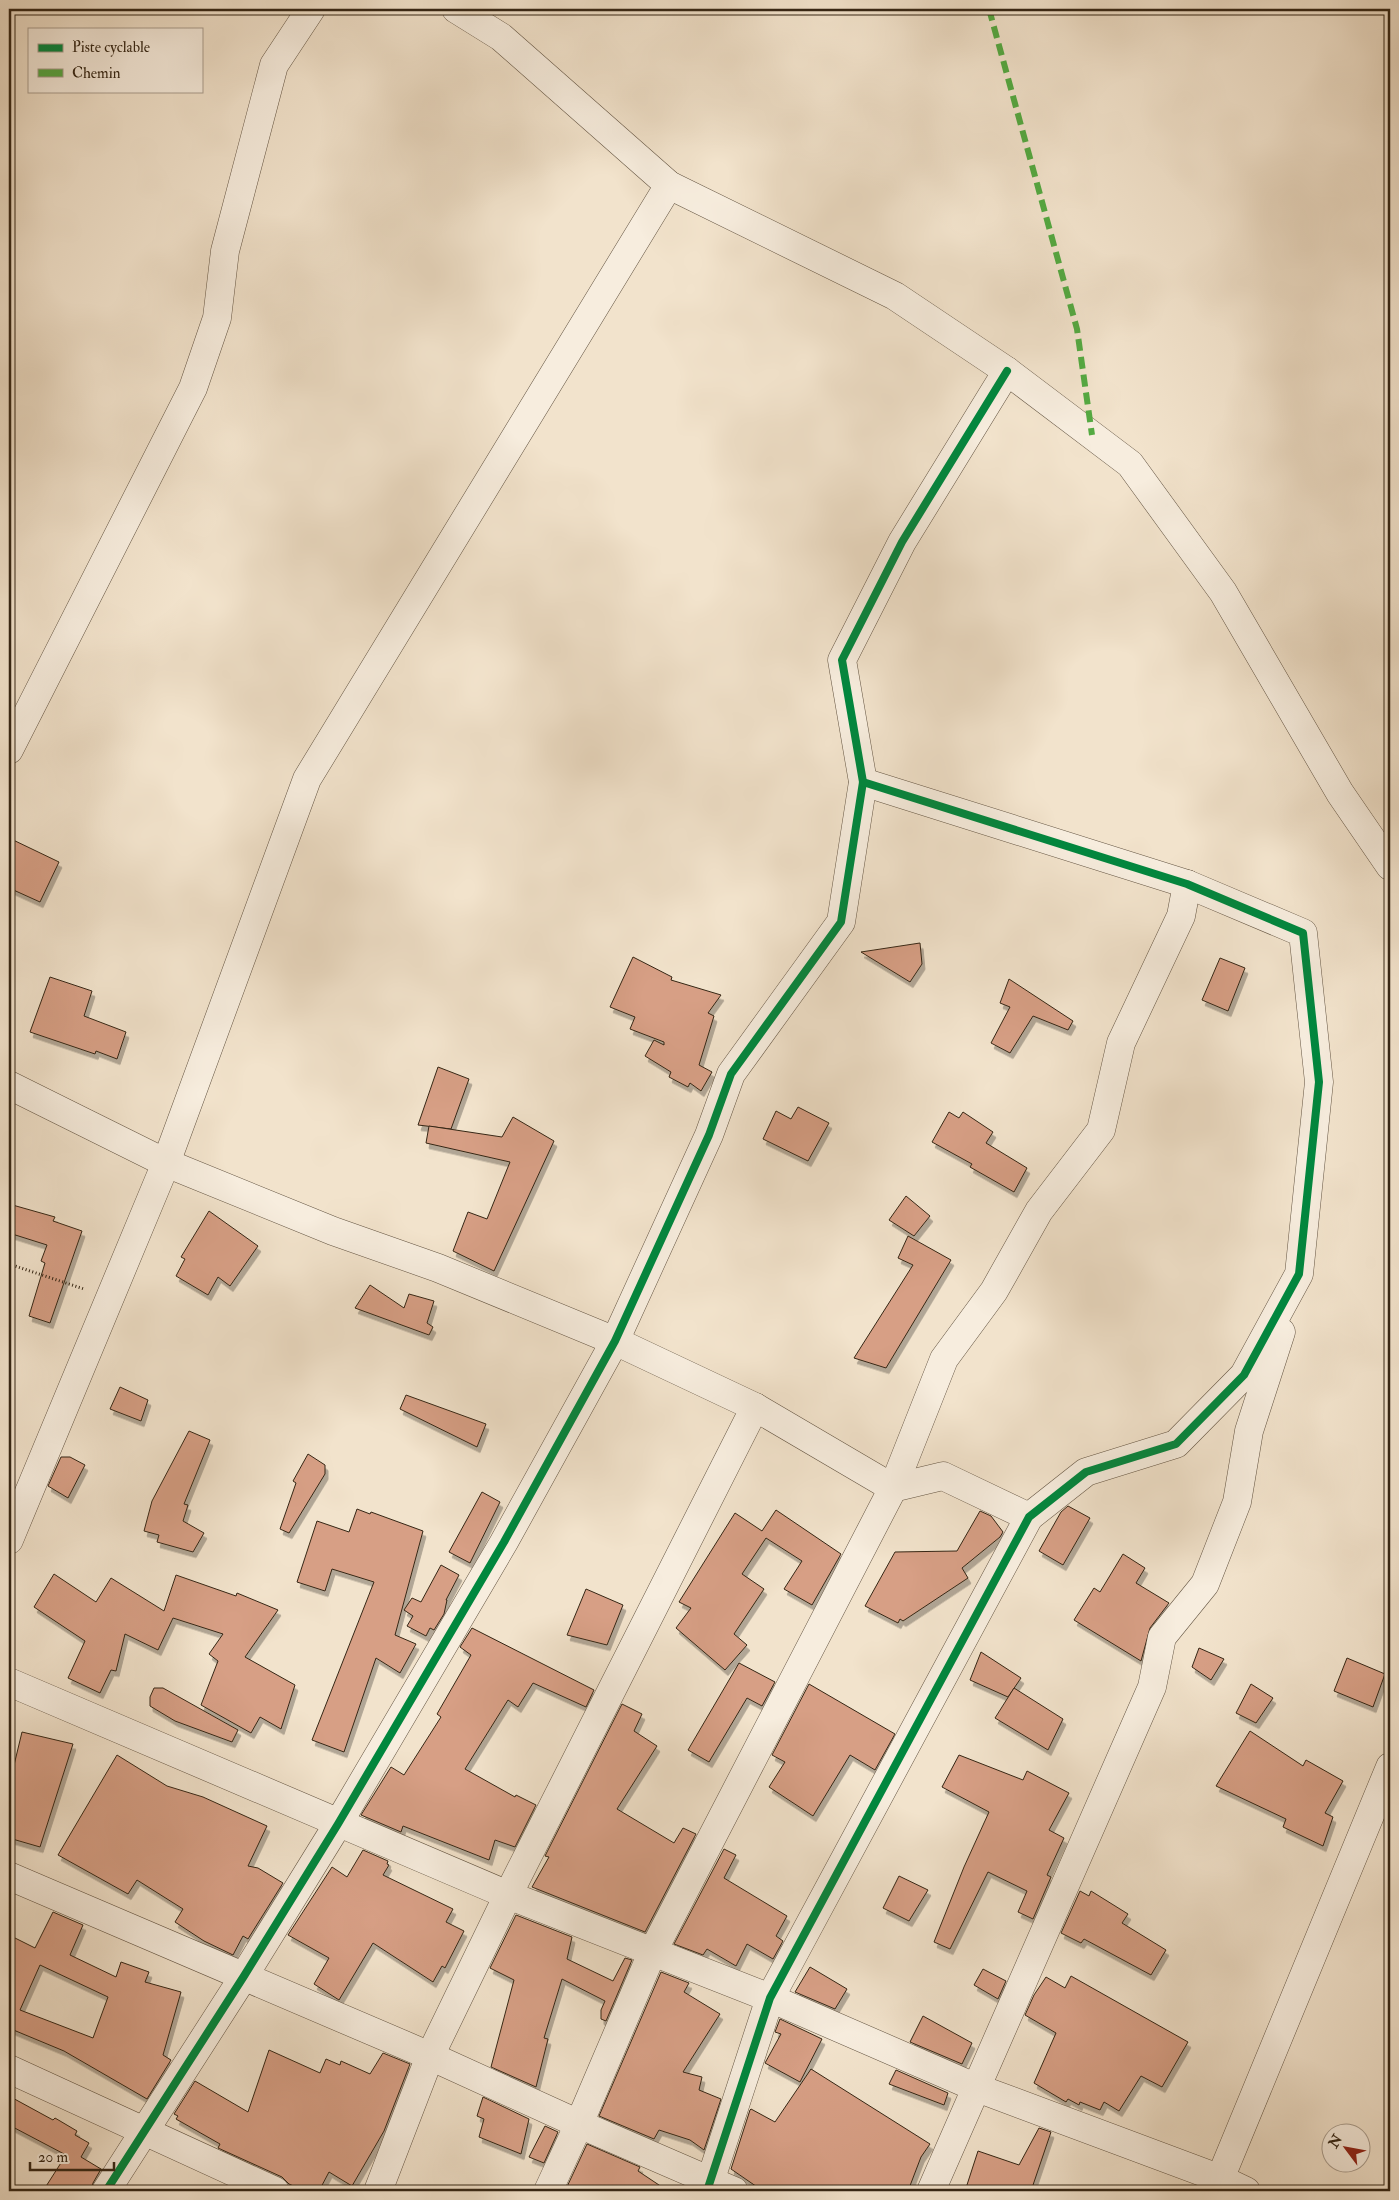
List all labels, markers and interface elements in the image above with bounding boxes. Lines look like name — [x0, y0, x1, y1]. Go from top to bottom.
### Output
legend — [28, 28, 202, 92]
text: Piste cyclable — [72, 38, 150, 57]
text: Chemin — [72, 64, 121, 83]
north arrow — [1322, 2122, 1372, 2172]
text: N — [1324, 2131, 1346, 2152]
scale bar — [30, 2140, 114, 2172]
text: 20 m — [38, 2148, 68, 2167]

